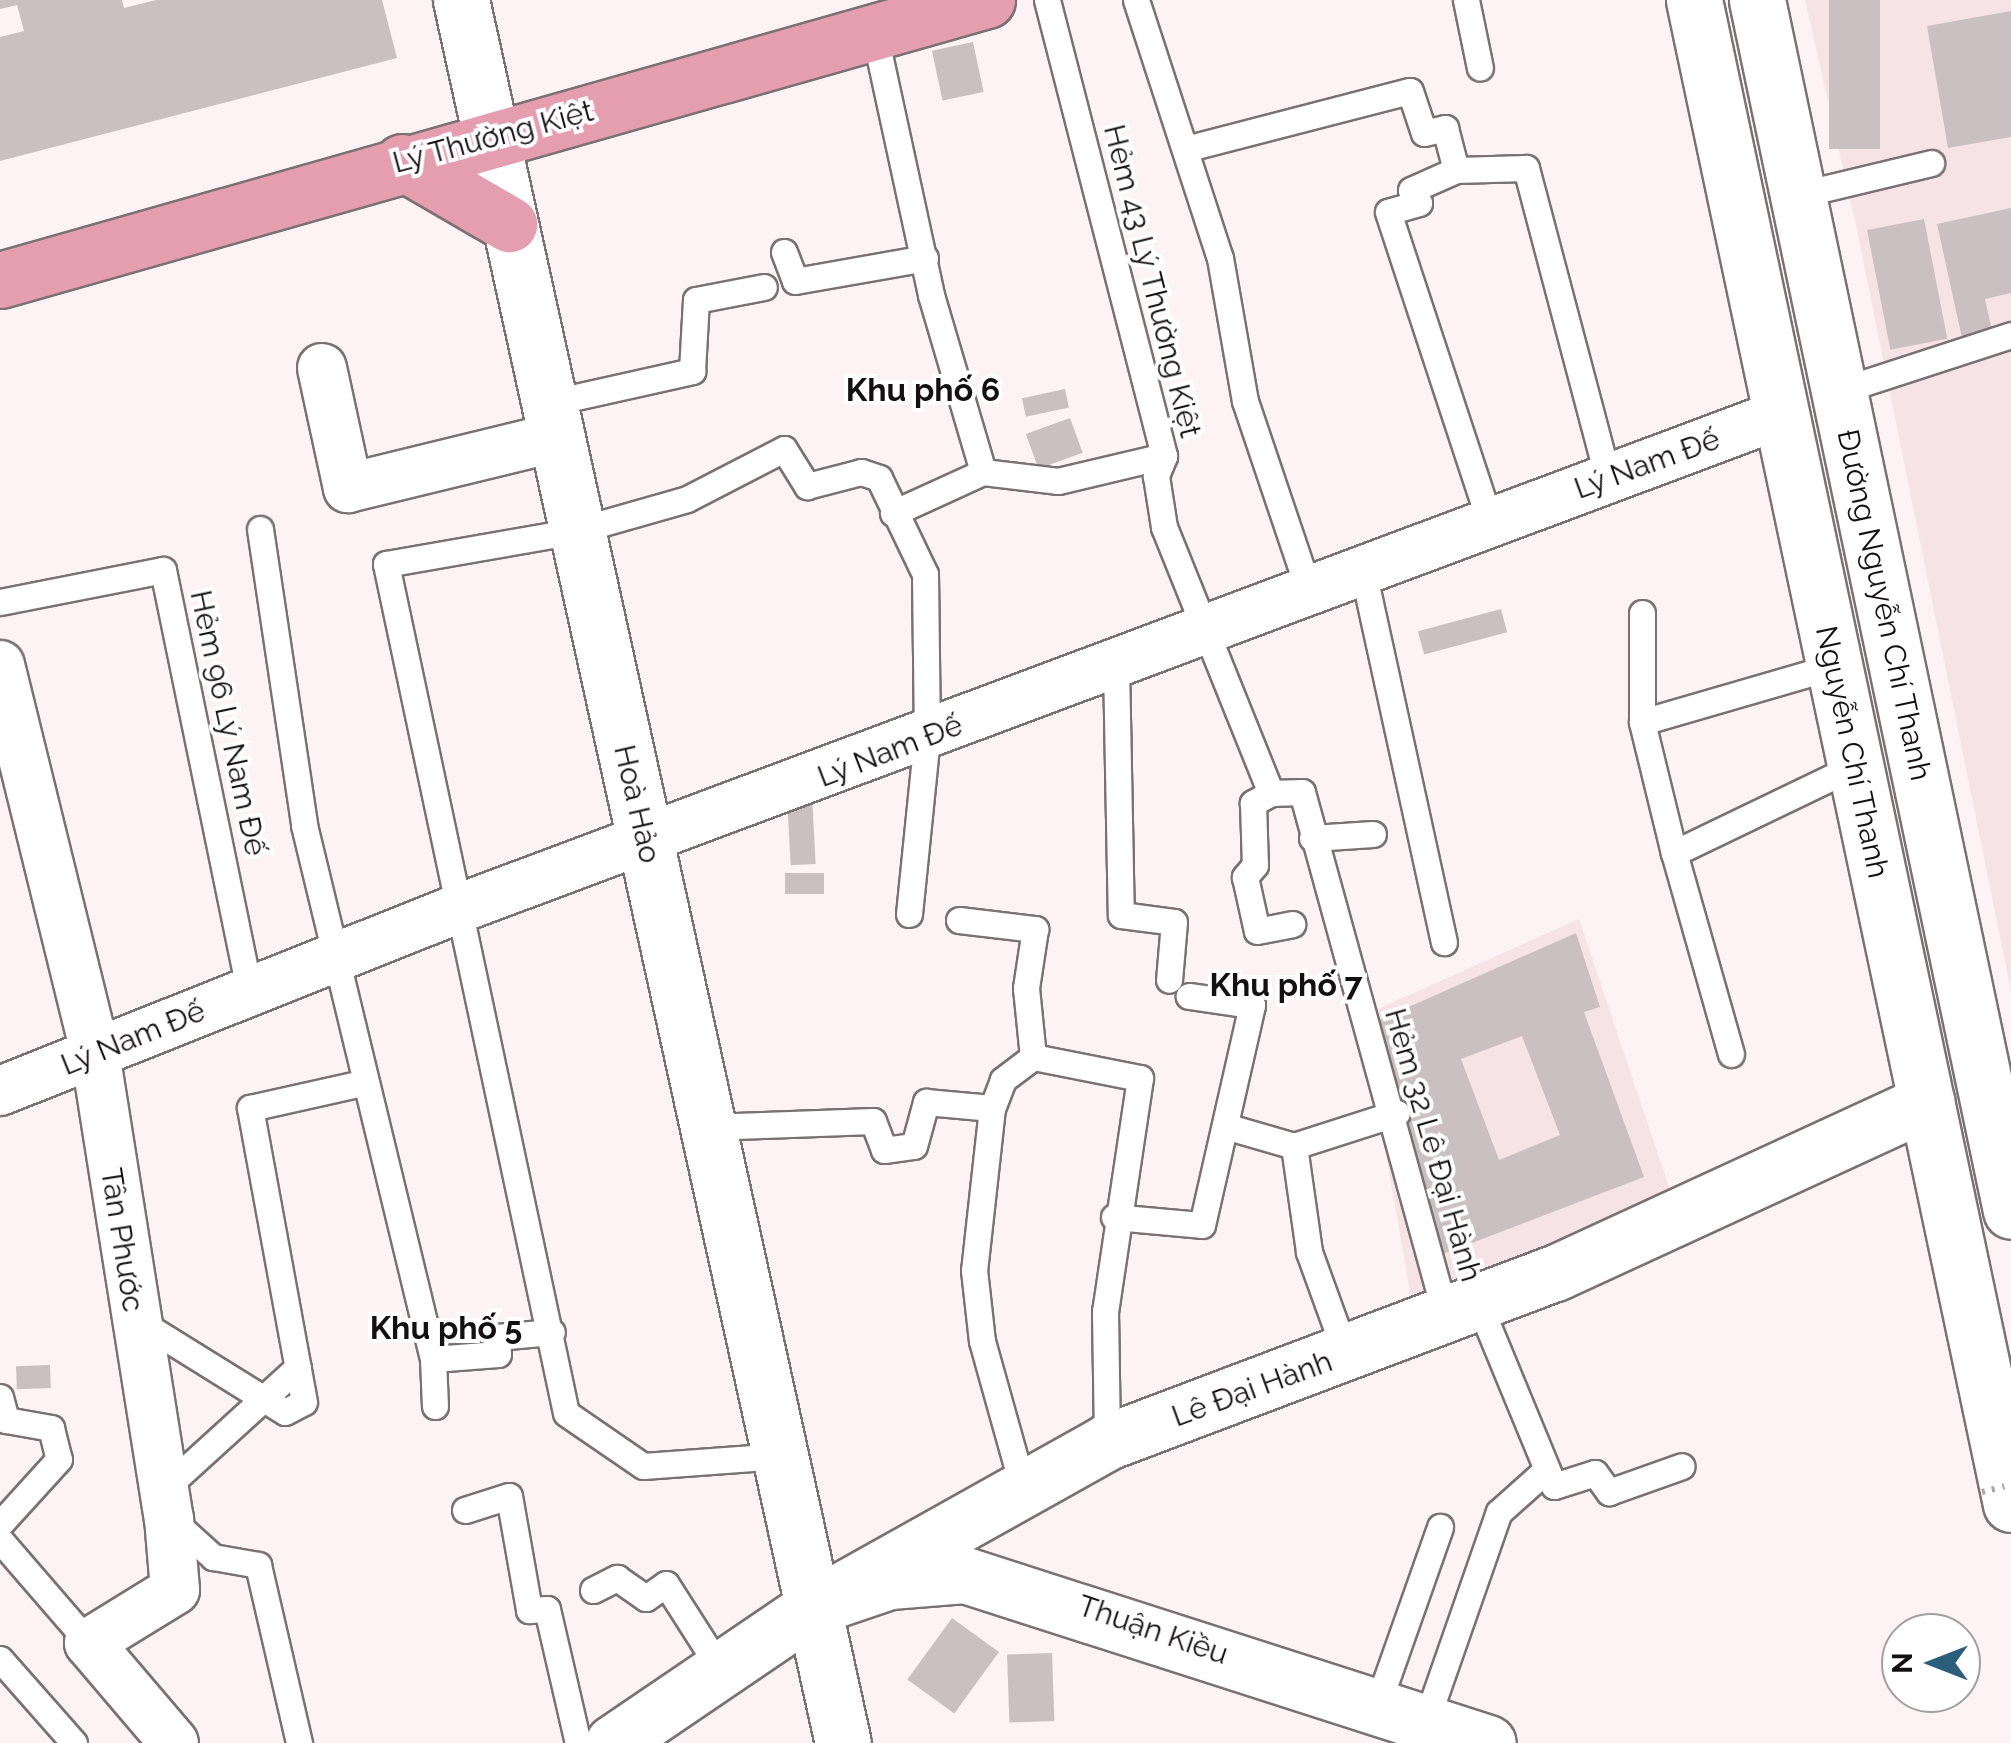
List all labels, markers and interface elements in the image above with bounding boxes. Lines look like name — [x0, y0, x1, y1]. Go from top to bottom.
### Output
street label: Lý Thường Kiệt — [388, 93, 598, 181]
street label: Hẻm 43 Lý Thường Kiệt — [1096, 120, 1208, 442]
district label: Khu phố 6 — [846, 371, 1000, 409]
street label: Lý Nam Đế — [1569, 421, 1725, 507]
street label: Đường Nguyễn Chí Thanh — [1829, 426, 1939, 784]
street label: Hẻm 96 Lý Nam Đế — [182, 587, 274, 859]
street label: Nguyễn Chí Thanh — [1808, 622, 1896, 882]
street label: Lý Nam Đế — [812, 707, 968, 795]
street label: Hoà Hảo — [606, 741, 668, 867]
district label: Khu phố 7 — [1210, 966, 1362, 1004]
street label: Lý Nam Đế — [55, 993, 211, 1083]
street label: Hẻm 32 Lê Đại Hành — [1377, 1004, 1489, 1286]
street label: Tân Phước — [93, 1166, 151, 1314]
district label: Khu phố 5 — [370, 1309, 522, 1347]
street label: Lê Đại Hành — [1167, 1343, 1337, 1435]
street label: Thuận Kiều — [1073, 1588, 1233, 1672]
north arrow — [1881, 1613, 1981, 1713]
text: N — [1886, 1652, 1919, 1674]

